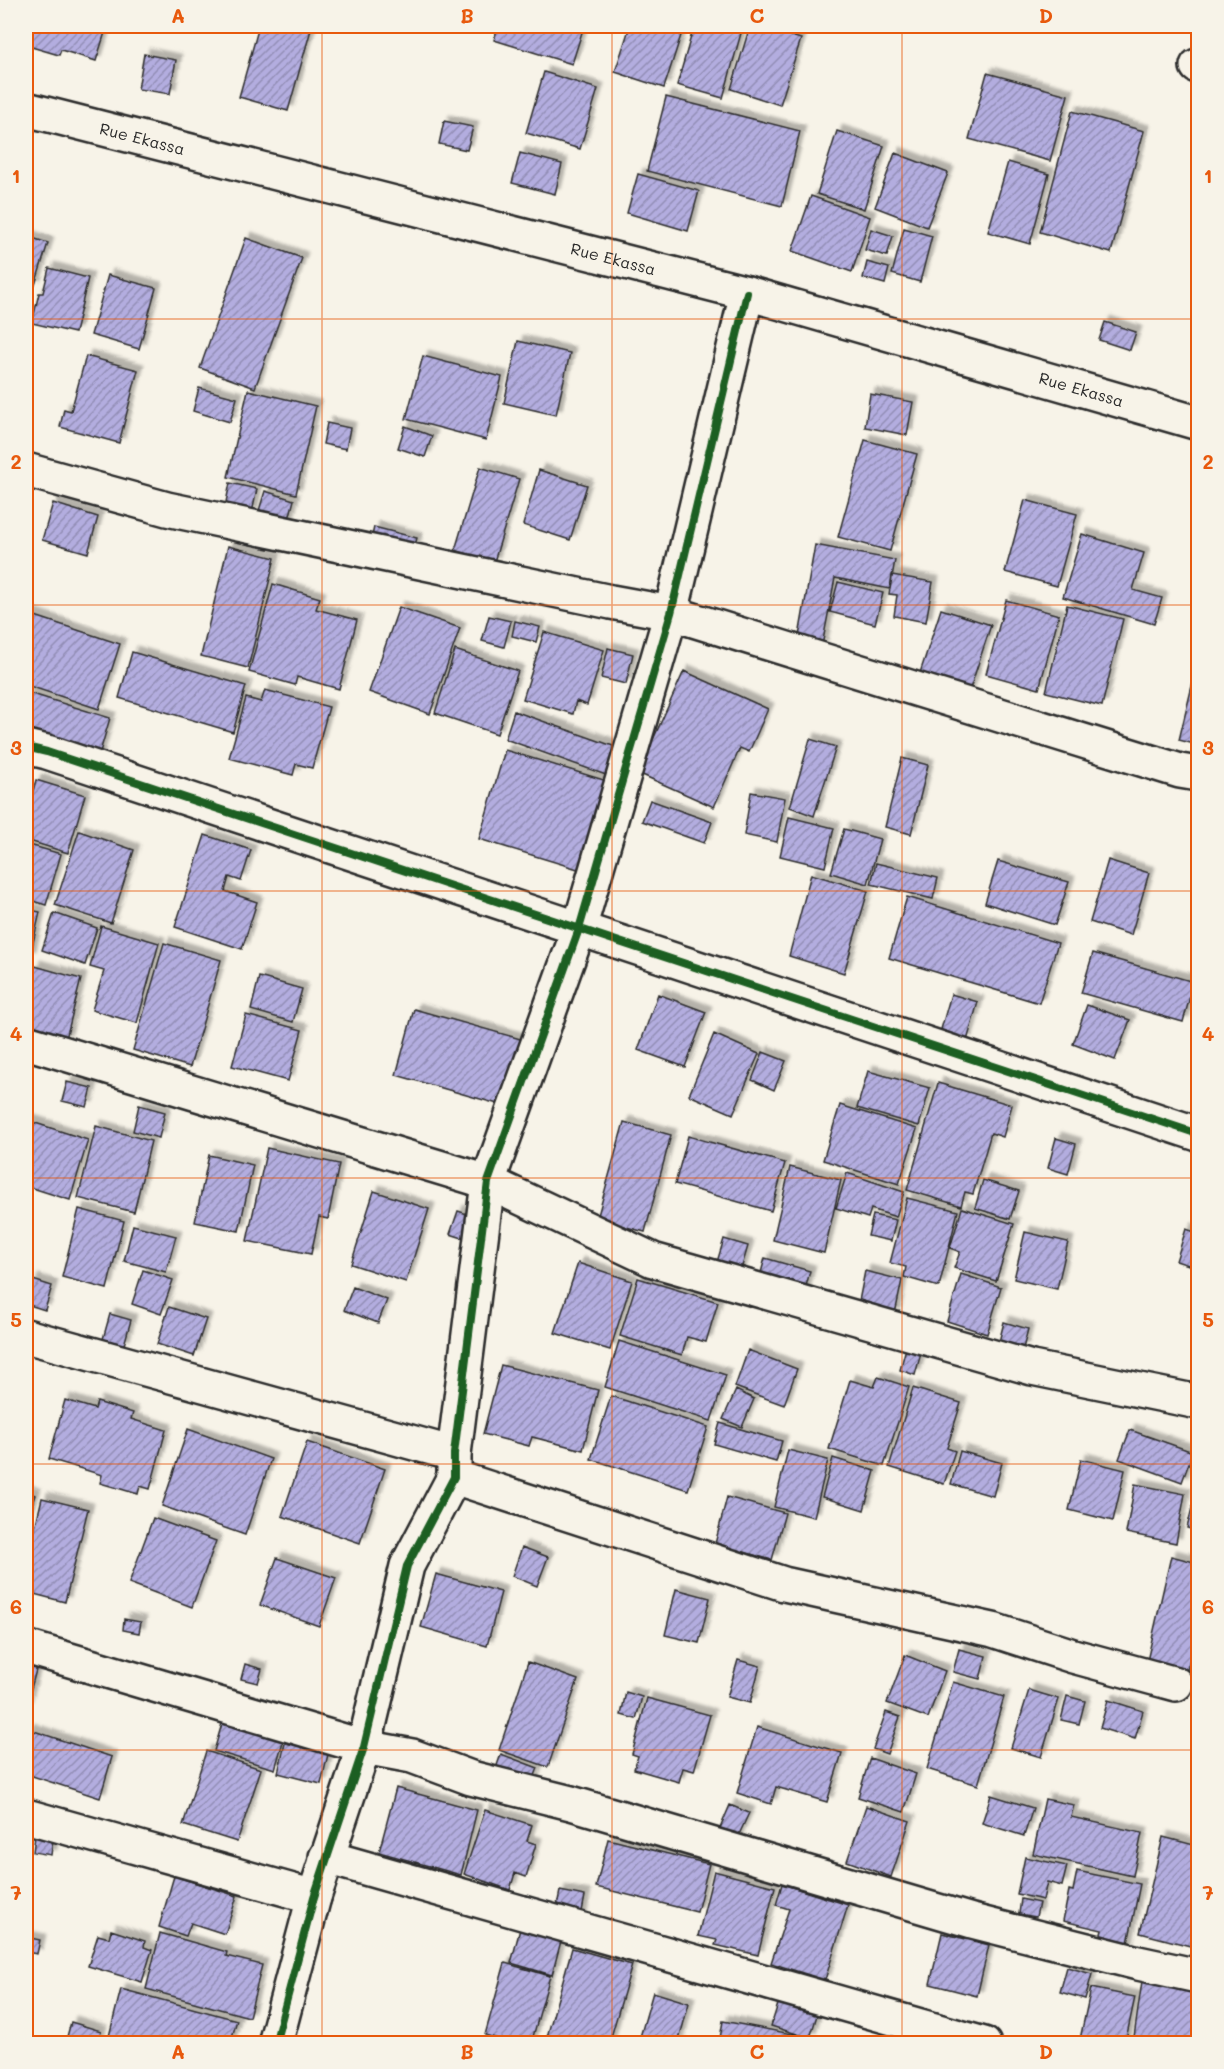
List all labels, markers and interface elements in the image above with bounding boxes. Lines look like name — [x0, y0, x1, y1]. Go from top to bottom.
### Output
text: A — [171, 2, 185, 28]
text: B — [460, 2, 474, 28]
text: C — [750, 2, 765, 28]
text: D — [1039, 2, 1053, 28]
street label: Rue Ekassa — [98, 117, 187, 159]
text: 1 — [12, 162, 20, 188]
text: 1 — [1204, 162, 1212, 188]
street label: Rue Ekassa — [568, 237, 658, 279]
street label: Rue Ekassa — [1037, 367, 1126, 411]
text: 2 — [10, 448, 22, 474]
text: 2 — [1202, 448, 1214, 474]
text: 3 — [10, 734, 22, 760]
text: 3 — [1202, 734, 1214, 760]
text: 4 — [10, 1020, 23, 1046]
text: 4 — [1202, 1020, 1215, 1046]
text: 5 — [10, 1306, 22, 1332]
text: 5 — [1202, 1306, 1214, 1332]
text: 6 — [10, 1593, 22, 1619]
text: 6 — [1202, 1593, 1214, 1619]
text: 7 — [10, 1879, 22, 1905]
text: 7 — [1202, 1879, 1214, 1905]
text: A — [171, 2038, 185, 2064]
text: B — [460, 2038, 474, 2064]
text: C — [750, 2038, 765, 2064]
text: D — [1039, 2038, 1053, 2064]

